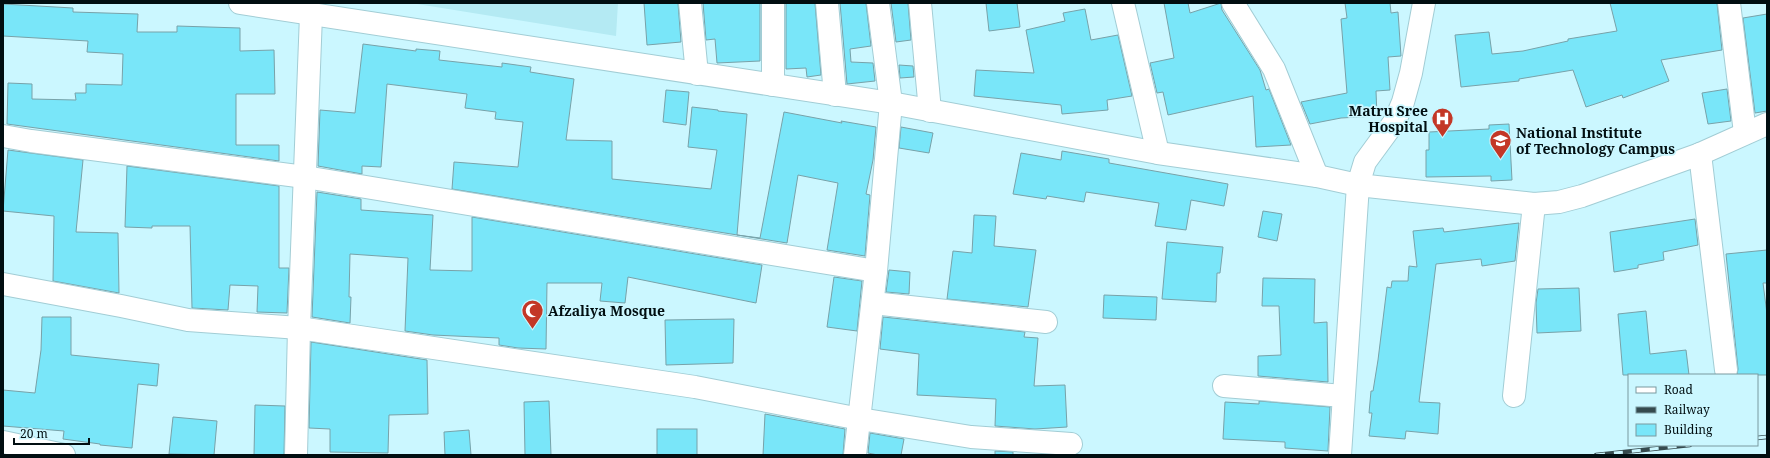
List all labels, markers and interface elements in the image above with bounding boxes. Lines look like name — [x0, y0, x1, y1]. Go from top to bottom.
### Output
place label: Matru Sree Hospital — [1349, 101, 1428, 136]
hospital icon: Matru Sree Hospital — [1430, 106, 1456, 139]
place label: National Institute of Technology Campus — [1516, 123, 1675, 158]
school or university icon: National Institute of Technology Campus — [1487, 128, 1513, 161]
mosque icon: Afzaliya Mosque — [519, 298, 545, 331]
place label: Afzaliya Mosque — [548, 301, 665, 320]
legend — [1628, 374, 1758, 446]
text: Road — [1664, 381, 1694, 398]
text: Railway — [1664, 401, 1710, 418]
scale bar — [14, 420, 89, 446]
text: Building — [1664, 421, 1713, 438]
text: 20 m — [20, 425, 48, 442]

